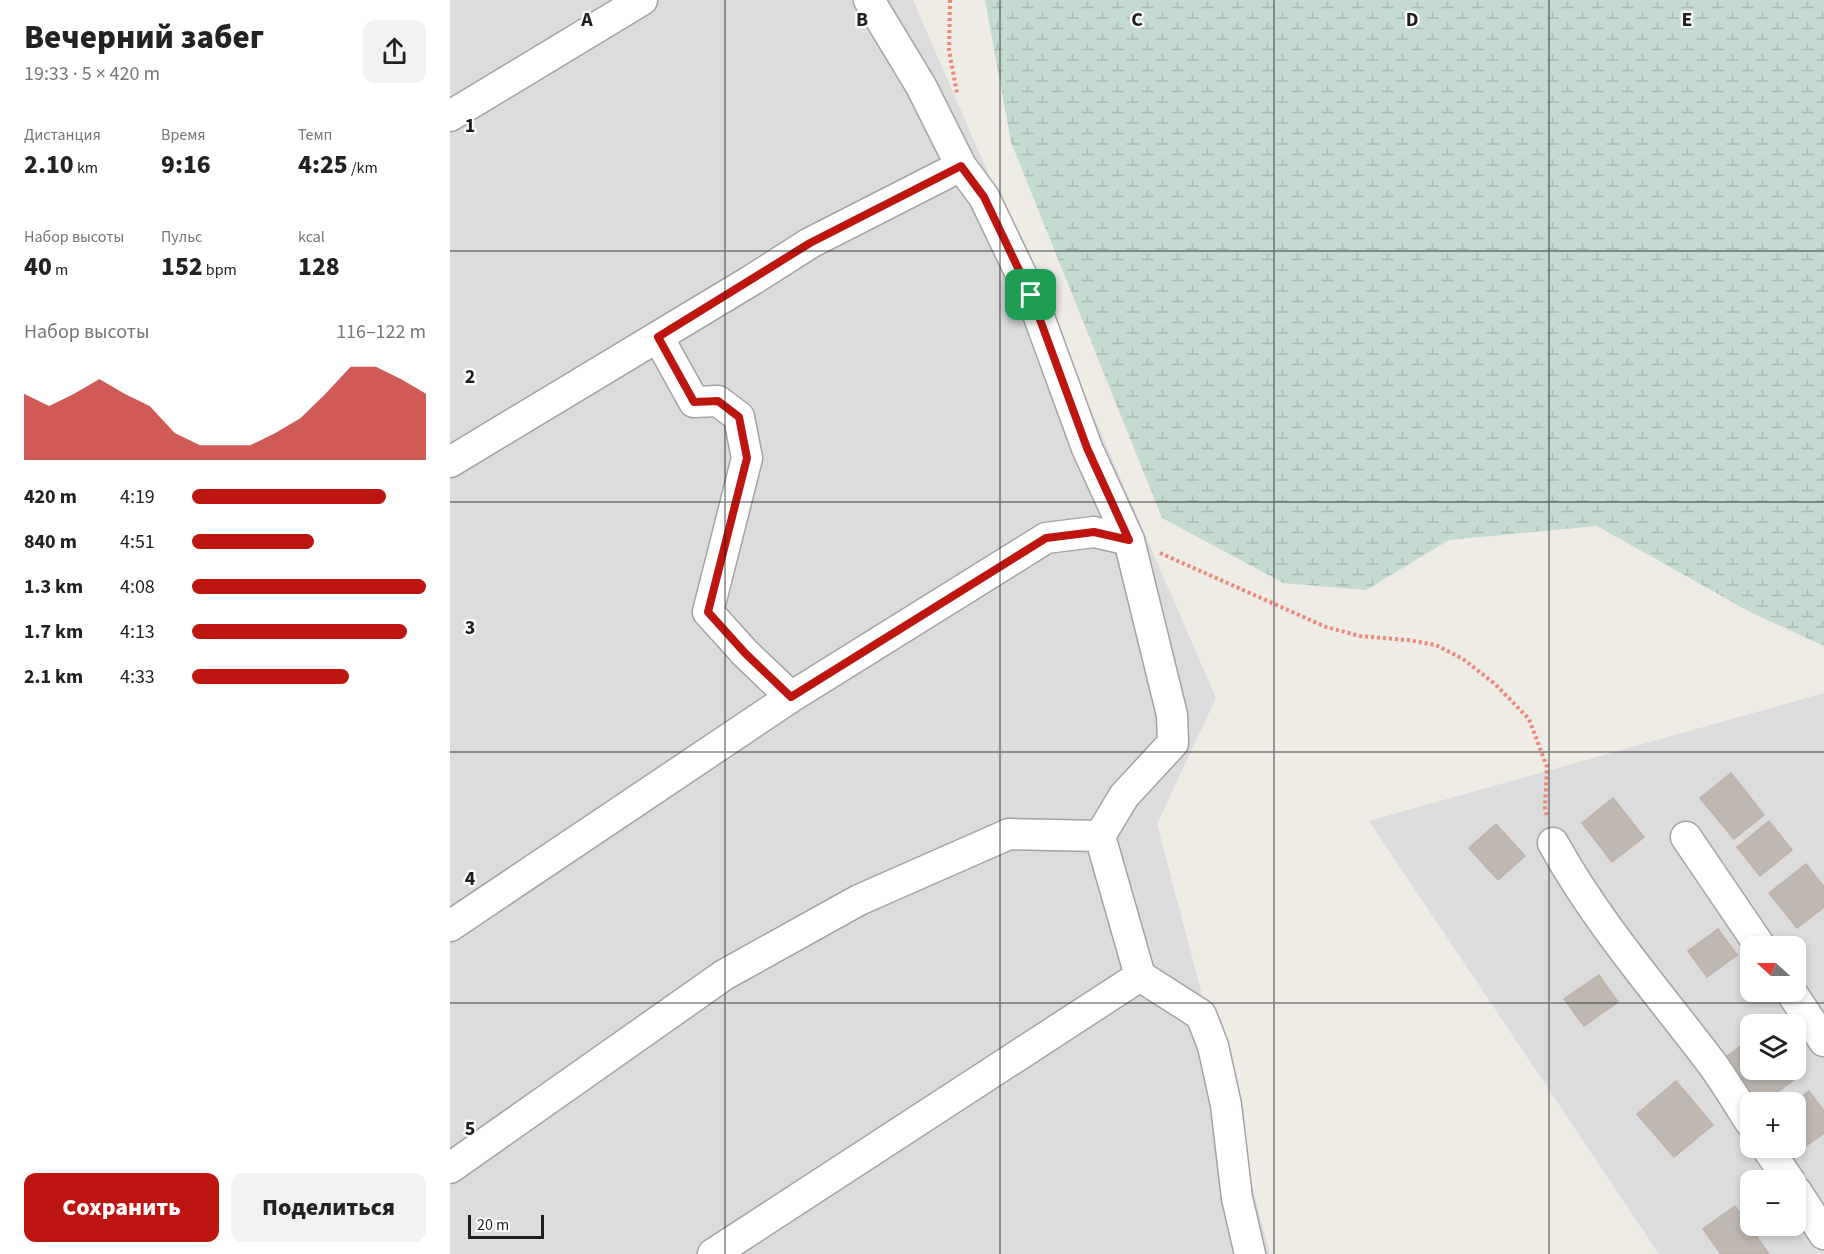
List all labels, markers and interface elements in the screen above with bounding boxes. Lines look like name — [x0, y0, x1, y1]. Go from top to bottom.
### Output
text: A — [580, 6, 593, 34]
text: B — [856, 6, 868, 34]
text: C — [1131, 6, 1143, 34]
text: D — [1406, 6, 1418, 34]
text: E — [1682, 6, 1692, 34]
text: Вечерний забег — [24, 14, 264, 61]
button: share — [363, 20, 426, 83]
text: 19:33 · 5 × 420 m — [24, 60, 160, 88]
text: 1 — [465, 112, 475, 140]
text: Дистанция — [24, 124, 101, 146]
text: Время — [161, 124, 206, 146]
text: Темп — [298, 124, 332, 146]
text: 2.10 — [24, 146, 74, 183]
text: 9:16 — [161, 146, 211, 183]
text: 4:25 — [298, 146, 348, 183]
text: km — [74, 157, 98, 179]
text: /km — [348, 157, 378, 179]
text: Набор высоты — [24, 226, 124, 248]
text: Пульс — [161, 226, 202, 248]
text: kcal — [298, 226, 325, 248]
text: 40 — [24, 248, 52, 285]
text: 152 — [161, 248, 203, 285]
text: 128 — [298, 248, 340, 285]
text: m — [52, 259, 68, 281]
text: bpm — [203, 259, 237, 281]
pin — [1005, 269, 1056, 320]
icon: arrive — [1014, 278, 1047, 311]
text: Набор высоты — [24, 318, 149, 346]
text: 116–122 m — [336, 318, 426, 346]
text: 2 — [465, 363, 475, 391]
text: 420 m — [24, 483, 77, 511]
text: 4:19 — [120, 483, 155, 511]
text: 840 m — [24, 528, 77, 556]
text: 4:51 — [120, 528, 155, 556]
text: 1.3 km — [24, 573, 83, 601]
text: 4:08 — [120, 573, 155, 601]
text: 3 — [465, 614, 475, 642]
text: 1.7 km — [24, 618, 83, 646]
text: 4:13 — [120, 618, 155, 646]
text: 2.1 km — [24, 663, 83, 691]
text: 4:33 — [120, 663, 155, 691]
text: 4 — [465, 865, 476, 893]
north arrow — [1740, 936, 1806, 1002]
map controls — [1740, 936, 1806, 1236]
button: layers — [1740, 1014, 1806, 1080]
button: + — [1740, 1092, 1806, 1158]
text: 5 — [465, 1115, 475, 1143]
button: − — [1740, 1170, 1806, 1236]
button: Сохранить — [24, 1173, 219, 1242]
button: Поделиться — [231, 1173, 426, 1242]
scale bar — [468, 1212, 544, 1240]
text: 20 m — [477, 1214, 509, 1236]

